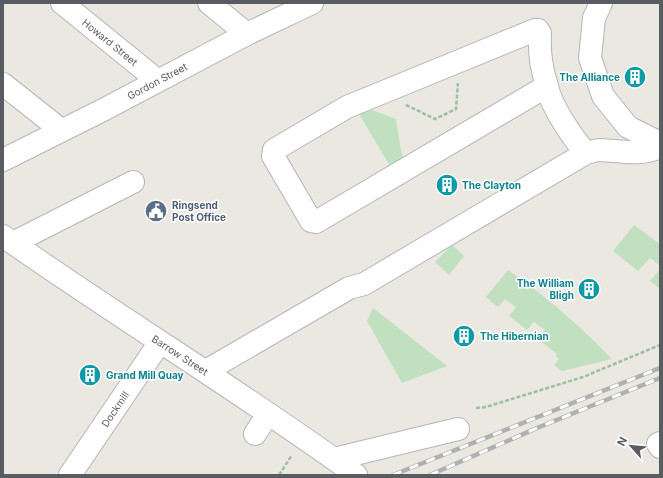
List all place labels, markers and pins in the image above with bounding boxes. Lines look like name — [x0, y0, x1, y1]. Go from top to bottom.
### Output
building icon: The Alliance — [622, 64, 648, 90]
place label: The Alliance — [559, 71, 620, 83]
building icon: The Clayton — [434, 172, 460, 198]
place label: The Clayton — [462, 179, 521, 192]
public building icon: Ringsend Post Office — [143, 198, 169, 224]
place label: Ringsend Post Office — [172, 199, 226, 223]
building icon: The William Bligh — [576, 276, 602, 302]
place label: The William Bligh — [517, 277, 574, 302]
building icon: The Hibernian — [451, 323, 477, 349]
place label: The Hibernian — [480, 330, 549, 342]
building icon: Grand Mill Quay — [77, 362, 103, 388]
place label: Grand Mill Quay — [106, 369, 184, 382]

